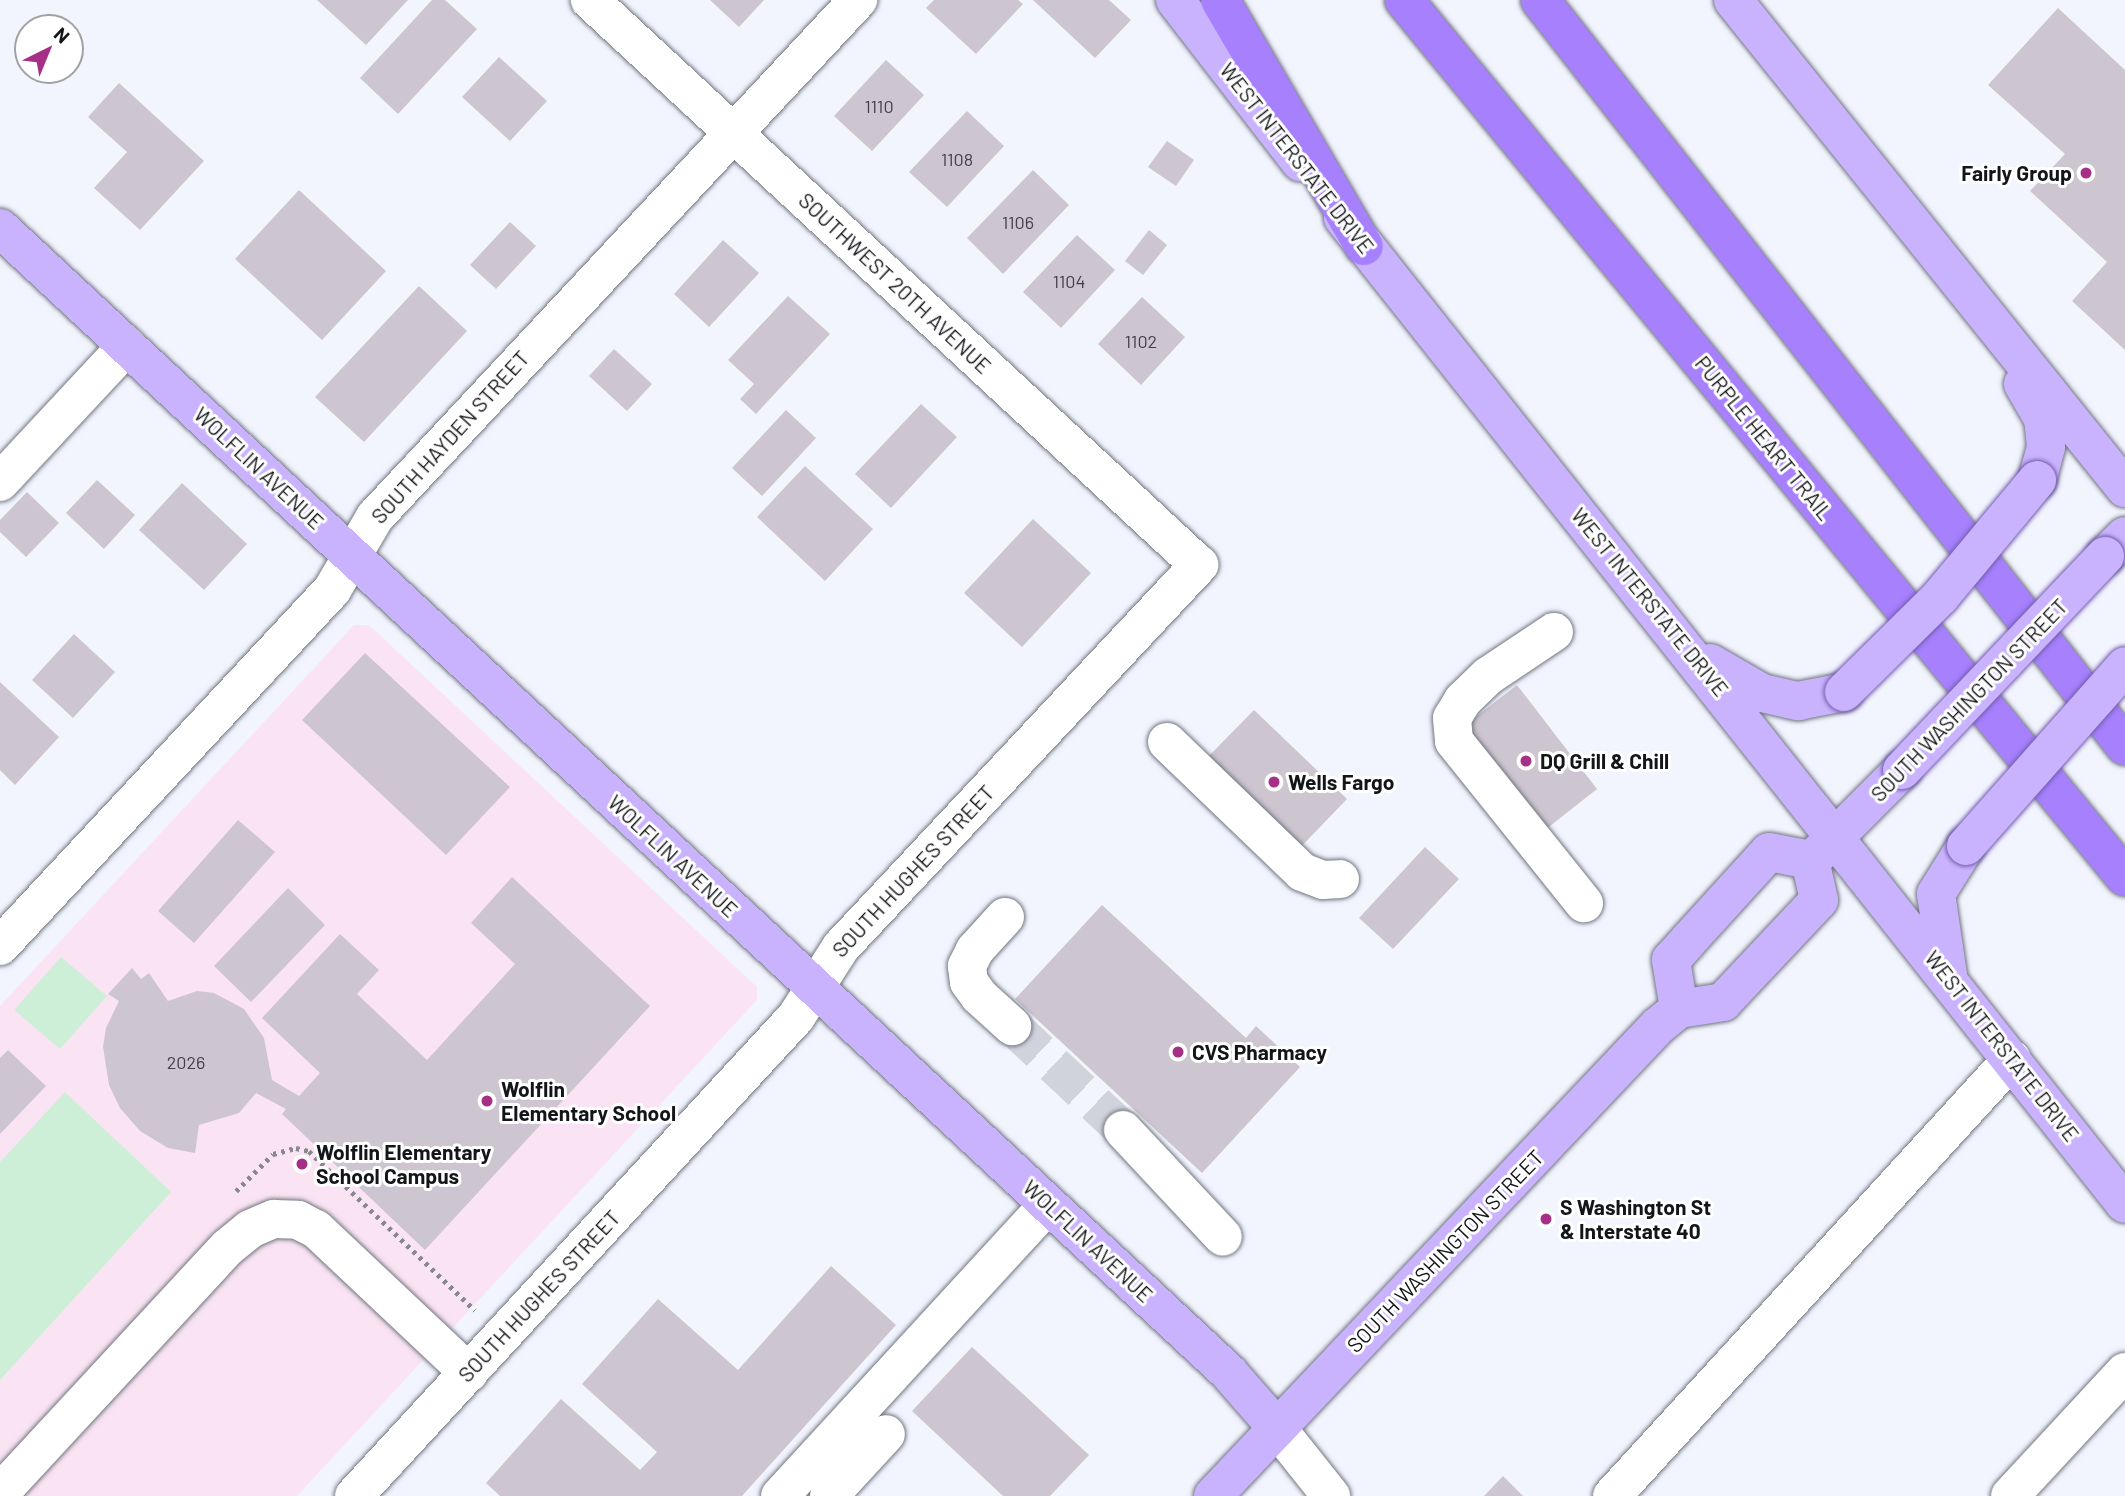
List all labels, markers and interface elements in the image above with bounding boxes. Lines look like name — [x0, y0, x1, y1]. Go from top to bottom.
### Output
north arrow — [14, 14, 84, 84]
text: N — [50, 22, 75, 47]
street label: WEST INTERSTATE DRIVE — [1215, 58, 1379, 258]
house number: 1110 — [864, 95, 894, 117]
house number: 1108 — [941, 148, 973, 170]
place label: Fairly Group — [1961, 160, 2072, 186]
marker: Fairly Group — [2078, 165, 2094, 181]
street label: SOUTHWEST 20TH AVENUE — [794, 187, 996, 379]
house number: 1106 — [1002, 211, 1034, 233]
house number: 1104 — [1053, 270, 1085, 292]
house number: 1102 — [1125, 330, 1157, 352]
street label: SOUTH HAYDEN STREET — [366, 345, 534, 529]
street label: PURPLE HEART TRAIL — [1690, 351, 1838, 525]
street label: WOLFLIN AVENUE — [189, 402, 329, 534]
street label: WEST INTERSTATE DRIVE — [1566, 503, 1734, 701]
street label: SOUTH WASHINGTON STREET — [1865, 593, 2073, 807]
place label: DQ Grill & Chill — [1540, 748, 1669, 774]
marker: DQ Grill & Chill — [1518, 753, 1534, 769]
place label: Wells Fargo — [1288, 769, 1394, 795]
marker: Wells Fargo — [1266, 774, 1282, 790]
street label: SOUTH HUGHES STREET — [827, 780, 999, 962]
street label: WOLFLIN AVENUE — [603, 790, 743, 922]
street label: WEST INTERSTATE DRIVE — [1920, 946, 2084, 1146]
place label: CVS Pharmacy — [1192, 1039, 1327, 1065]
marker: CVS Pharmacy — [1170, 1044, 1186, 1060]
house number: 2026 — [167, 1051, 205, 1073]
place label: Wolflin Elementary School — [501, 1076, 676, 1126]
marker: Wolflin Elementary School — [479, 1093, 495, 1109]
place label: Wolflin Elementary School Campus — [316, 1139, 491, 1189]
street label: SOUTH WASHINGTON STREET — [1341, 1144, 1549, 1358]
marker: Wolflin Elementary School Campus — [294, 1156, 310, 1172]
street label: WOLFLIN AVENUE — [1018, 1175, 1158, 1307]
place label: S Washington St & Interstate 40 — [1560, 1194, 1711, 1244]
street label: SOUTH HUGHES STREET — [453, 1205, 625, 1387]
marker: S Washington St & Interstate 40 — [1538, 1211, 1554, 1227]

